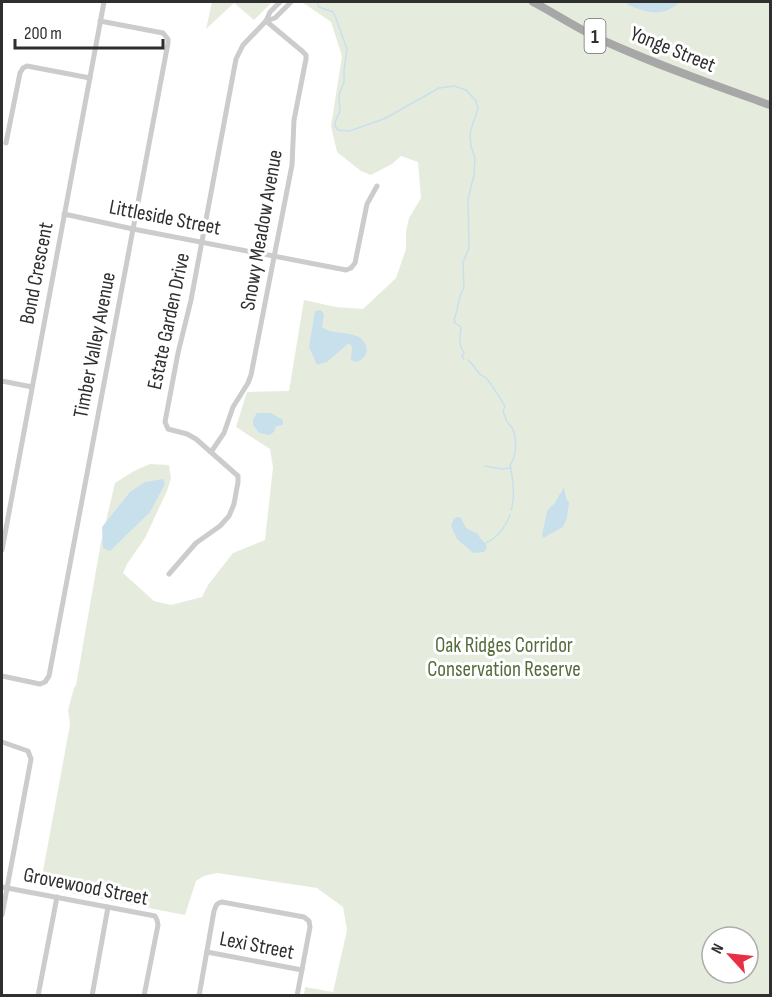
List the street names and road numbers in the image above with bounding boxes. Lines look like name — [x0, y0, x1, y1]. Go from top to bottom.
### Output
road number: 1 — [584, 19, 606, 53]
street label: Yonge Street — [627, 21, 719, 78]
street label: Snowy Meadow Avenue — [235, 148, 288, 312]
street label: Littleside Street — [107, 194, 223, 241]
street label: Bond Crescent — [14, 220, 59, 326]
street label: Estate Garden Drive — [142, 251, 195, 392]
street label: Timber Valley Avenue — [68, 270, 121, 420]
street label: Grovewood Street — [21, 862, 150, 911]
street label: Lexi Street — [218, 926, 296, 965]

